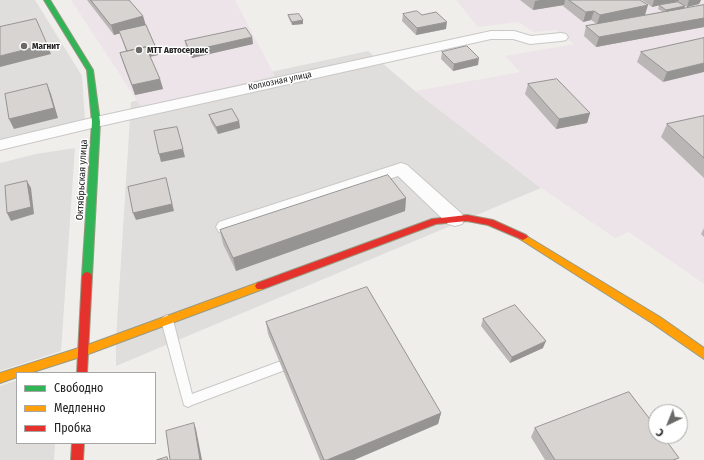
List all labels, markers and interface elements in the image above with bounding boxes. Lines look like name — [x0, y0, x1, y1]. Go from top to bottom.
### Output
marker: Магнит — [19, 41, 29, 51]
place label: Магнит — [32, 41, 60, 51]
marker: МТТ Автосервис — [134, 45, 144, 55]
place label: МТТ Автосервис — [147, 45, 208, 55]
street label: Колхозная улица — [247, 69, 313, 93]
street label: Октябрьская улица — [74, 139, 90, 221]
legend — [16, 372, 156, 444]
text: Свободно — [54, 381, 103, 395]
text: Медленно — [54, 401, 106, 415]
north arrow — [648, 404, 688, 444]
text: Пробка — [54, 421, 92, 435]
text: С — [654, 426, 667, 439]

